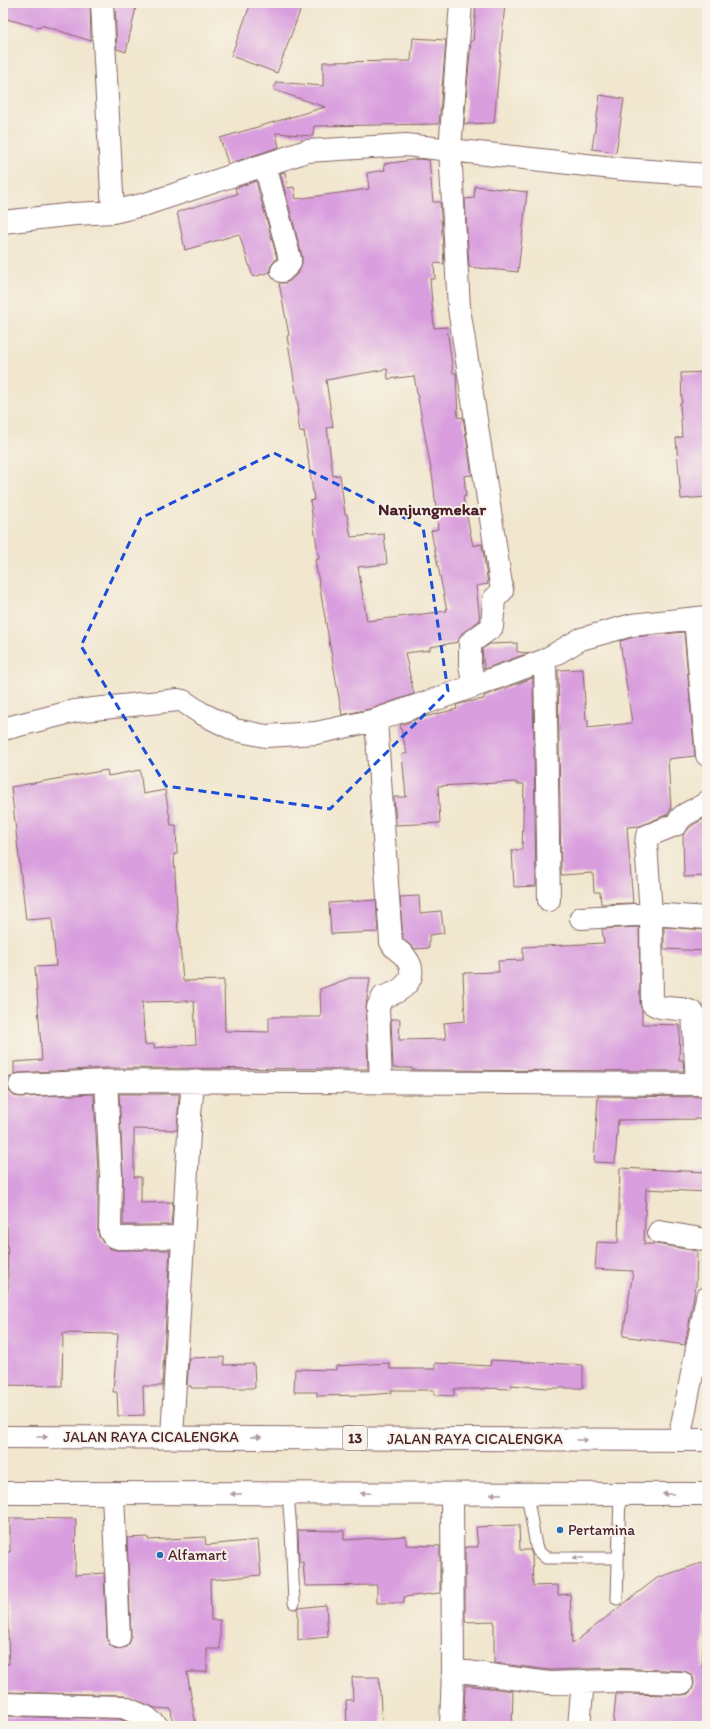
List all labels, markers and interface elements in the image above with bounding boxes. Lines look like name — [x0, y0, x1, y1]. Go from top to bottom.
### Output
district label: Nanjungmekar — [378, 499, 486, 520]
road number: 13 — [343, 1426, 367, 1450]
street label: JALAN RAYA CICALENGKA — [63, 1428, 239, 1446]
street label: JALAN RAYA CICALENGKA — [387, 1430, 563, 1448]
one-way arrow — [36, 1434, 49, 1440]
one-way arrow — [250, 1434, 262, 1441]
one-way arrow — [576, 1437, 589, 1443]
one-way arrow — [359, 1490, 372, 1496]
one-way arrow — [229, 1491, 242, 1497]
one-way arrow — [489, 1491, 502, 1497]
one-way arrow — [661, 1491, 674, 1497]
place label: Pertamina — [568, 1521, 635, 1539]
marker: Pertamina — [555, 1525, 565, 1535]
place label: Alfamart — [168, 1546, 227, 1564]
marker: Alfamart — [155, 1550, 165, 1560]
one-way arrow — [571, 1555, 584, 1561]

